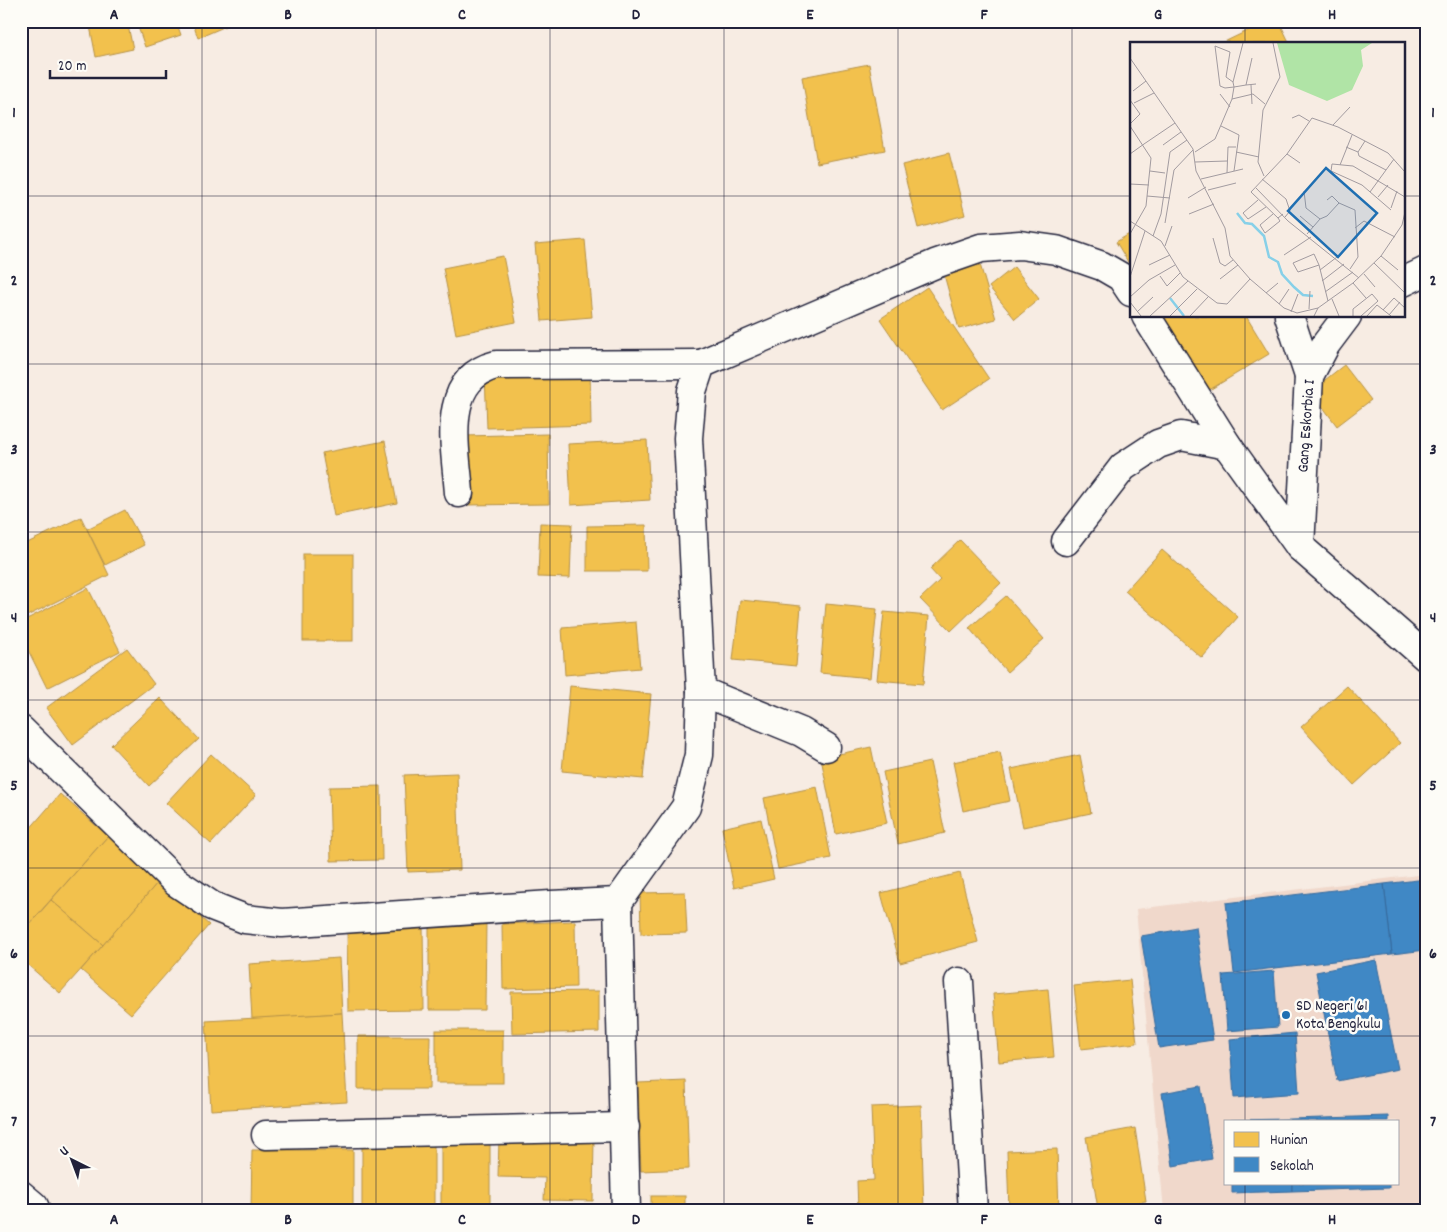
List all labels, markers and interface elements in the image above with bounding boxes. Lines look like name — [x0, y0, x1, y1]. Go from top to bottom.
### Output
text: A — [110, 4, 119, 27]
text: B — [284, 4, 292, 27]
text: C — [458, 4, 466, 27]
text: D — [632, 4, 641, 27]
text: E — [806, 4, 814, 27]
text: F — [980, 4, 988, 27]
text: G — [1154, 4, 1162, 27]
text: H — [1328, 4, 1336, 27]
inset map — [1130, 42, 1404, 318]
scale bar — [50, 48, 166, 80]
text: 20 m — [58, 56, 86, 78]
text: 1 — [12, 102, 16, 125]
text: 1 — [1431, 102, 1435, 125]
text: 2 — [11, 270, 18, 293]
text: 2 — [1430, 270, 1437, 293]
street label: Gang Eskorbia I — [1292, 379, 1322, 473]
text: 3 — [10, 439, 18, 462]
text: 3 — [1429, 439, 1437, 462]
text: 4 — [11, 607, 17, 630]
text: 4 — [1430, 607, 1436, 630]
text: 5 — [10, 775, 18, 798]
text: 5 — [1429, 775, 1437, 798]
text: 6 — [10, 943, 18, 966]
text: 6 — [1429, 943, 1437, 966]
place label: SD Negeri 61 Kota Bengkulu — [1296, 995, 1381, 1036]
marker: SD Negeri 61 Kota Bengkulu — [1280, 1009, 1292, 1021]
text: 7 — [11, 1111, 17, 1134]
text: 7 — [1430, 1111, 1436, 1134]
legend — [1224, 1120, 1400, 1184]
text: Hunian — [1270, 1130, 1308, 1152]
north arrow — [48, 1134, 98, 1184]
text: U — [55, 1142, 74, 1162]
text: Sekolah — [1270, 1156, 1314, 1178]
text: A — [110, 1209, 119, 1232]
text: B — [284, 1209, 292, 1232]
text: C — [458, 1209, 466, 1232]
text: D — [632, 1209, 641, 1232]
text: E — [806, 1209, 814, 1232]
text: F — [980, 1209, 988, 1232]
text: G — [1154, 1209, 1162, 1232]
text: H — [1328, 1209, 1336, 1232]

